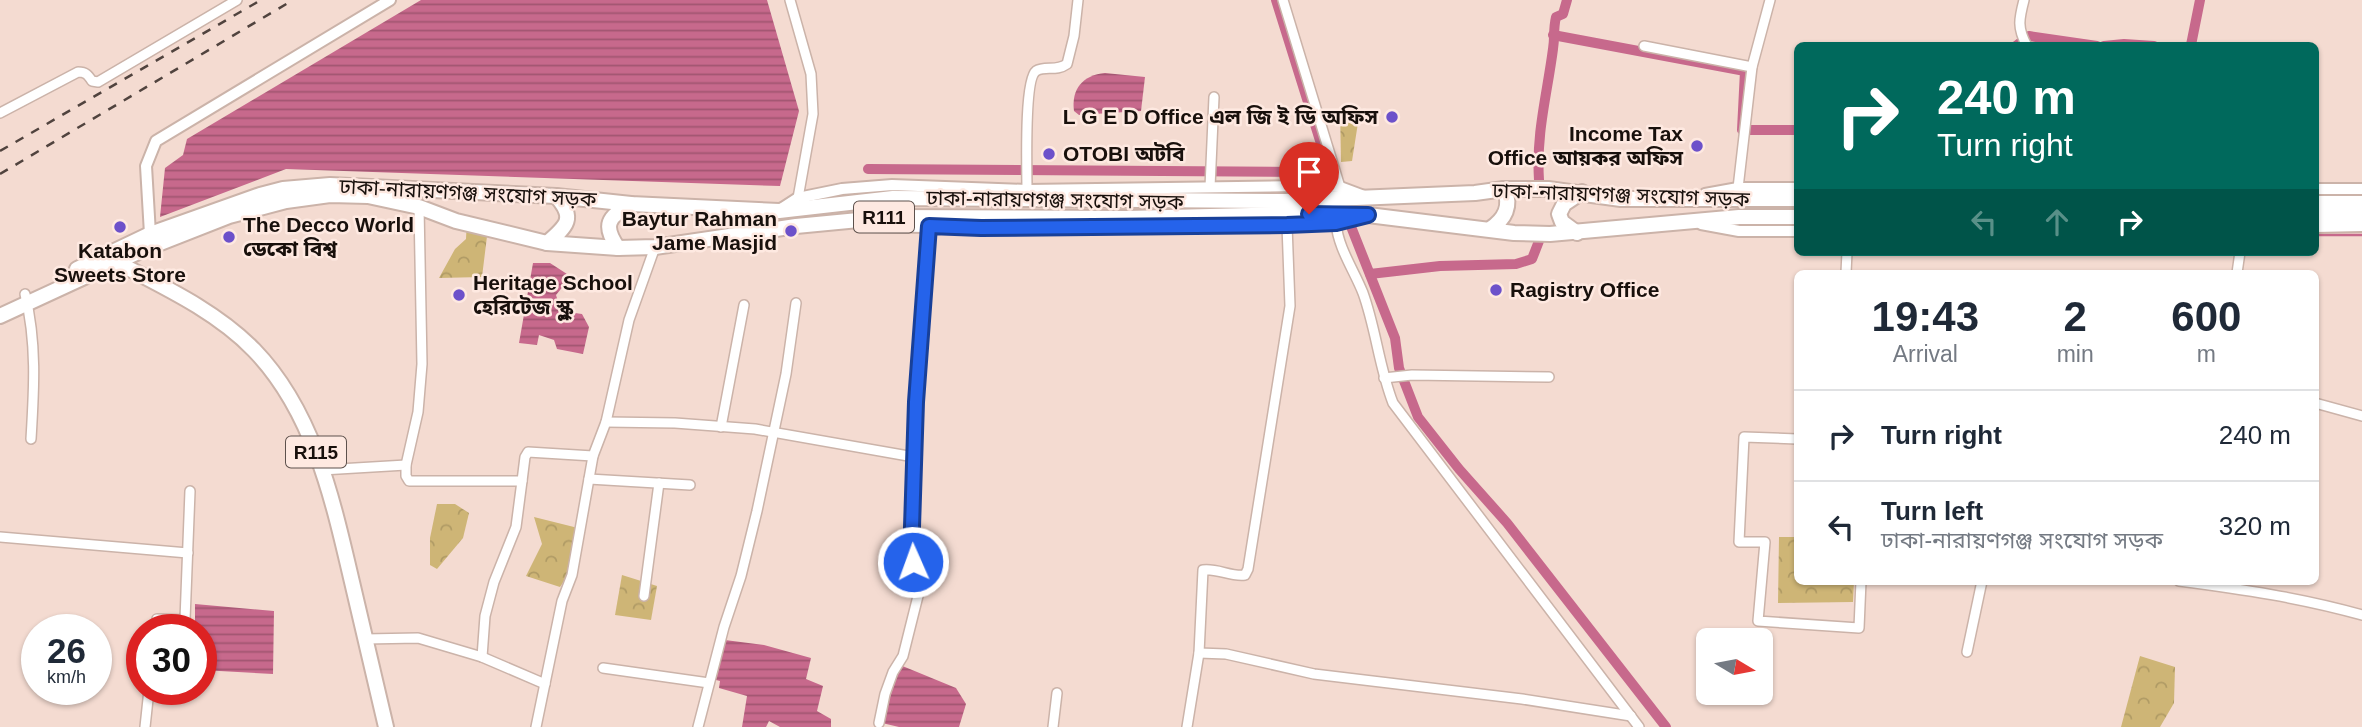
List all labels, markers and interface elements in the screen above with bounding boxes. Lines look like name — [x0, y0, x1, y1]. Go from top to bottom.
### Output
icon: right — [1822, 70, 1913, 161]
text: 240 m — [1937, 70, 2076, 124]
place label: L G E D Office এল জি ই ডি অফিস — [1063, 105, 1378, 128]
marker: L G E D Office এল জি ই ডি অফিস — [1384, 109, 1400, 125]
place label: Income Tax Office আয়কর অফিস — [1488, 122, 1683, 169]
text: Turn right — [1937, 127, 2073, 163]
marker: Income Tax Office আয়কর অফিস — [1689, 138, 1705, 154]
place label: OTOBI অটবি — [1063, 142, 1185, 165]
pin — [1279, 142, 1339, 214]
marker: OTOBI অটবি — [1041, 146, 1057, 162]
icon: arrive — [1290, 153, 1328, 191]
street label: ঢাকা-নারায়ণগঞ্জ সংযোগ সড়ক — [338, 174, 598, 211]
street label: ঢাকা-নারায়ণগঞ্জ সংযোগ সড়ক — [1491, 178, 1751, 211]
street label: ঢাকা-নারায়ণগঞ্জ সংযোগ সড়ক — [925, 186, 1185, 213]
road number: R111 — [854, 202, 914, 232]
icon: left — [1965, 203, 2003, 241]
icon: ahead — [2038, 203, 2076, 241]
icon: right — [2111, 203, 2149, 241]
place label: Baytur Rahman Jame Masjid — [622, 207, 777, 254]
place label: The Decco World ডেকো বিশ্ব — [243, 213, 414, 260]
marker: Katabon Sweets Store — [112, 219, 128, 235]
marker: Baytur Rahman Jame Masjid — [783, 223, 799, 239]
marker: The Decco World ডেকো বিশ্ব — [221, 229, 237, 245]
place label: Katabon Sweets Store — [54, 239, 186, 286]
place label: Heritage School হেরিটেজ স্কুল — [473, 271, 633, 321]
place label: Ragistry Office — [1510, 278, 1659, 301]
marker: Ragistry Office — [1488, 282, 1504, 298]
marker: Heritage School হেরিটেজ স্কুল — [451, 287, 467, 303]
text: 19:43 — [1872, 293, 1979, 340]
text: 2 — [2063, 293, 2087, 340]
text: 600 — [2171, 293, 2241, 340]
text: Arrival — [1893, 341, 1958, 367]
text: min — [2057, 341, 2094, 367]
text: m — [2197, 341, 2216, 367]
icon: right — [1822, 417, 1860, 455]
text: Turn right — [1881, 420, 2002, 450]
text: 240 m — [2219, 420, 2291, 450]
road number: R115 — [286, 436, 346, 467]
text: Turn left — [1881, 496, 1983, 526]
icon: left — [1822, 508, 1860, 546]
text: 320 m — [2219, 511, 2291, 541]
position arrow — [876, 525, 950, 599]
text: ঢাকা-নারায়ণগঞ্জ সংযোগ সড়ক — [1881, 527, 2163, 553]
speed limit sign: 30 — [126, 614, 217, 705]
north arrow — [1696, 628, 1773, 705]
map controls — [1696, 628, 1773, 705]
text: 26 — [47, 631, 86, 670]
text: km/h — [47, 667, 86, 687]

